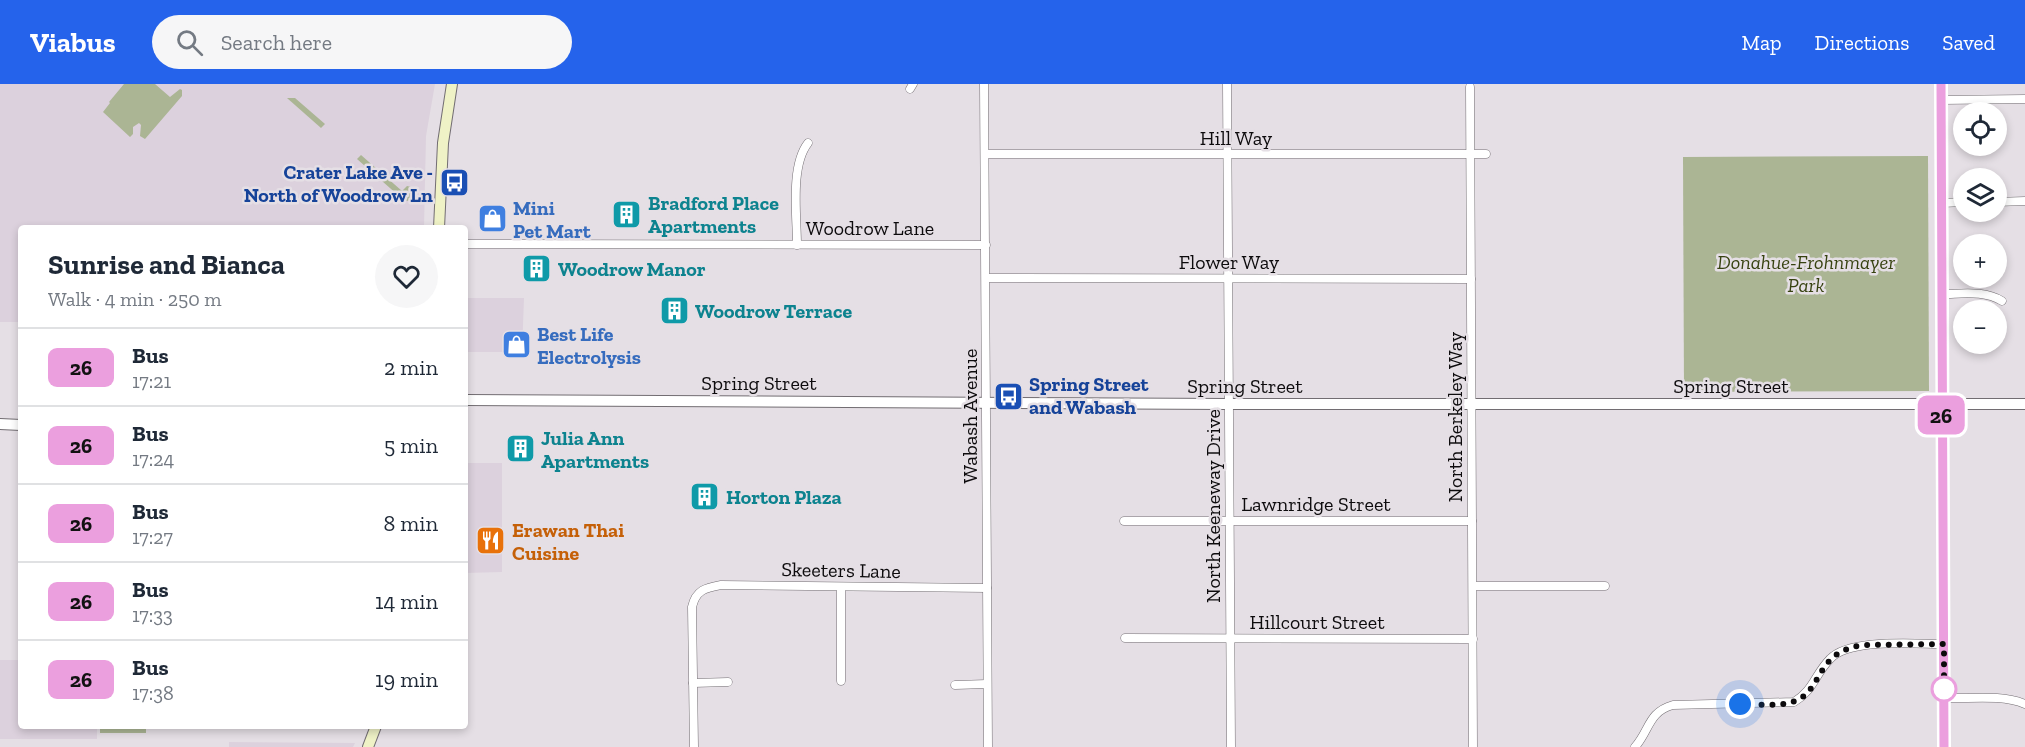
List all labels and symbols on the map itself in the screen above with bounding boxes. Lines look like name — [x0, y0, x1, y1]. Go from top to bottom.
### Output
street label: Hill Way — [1200, 126, 1273, 150]
place label: Crater Lake Ave - North of Woodrow Ln — [244, 160, 433, 207]
bus stop icon: Crater Lake Ave - North of Woodrow Ln — [438, 167, 470, 199]
place label: Bradford Place Apartments — [648, 191, 779, 238]
place label: Mini Pet Mart — [513, 196, 592, 243]
building icon: Bradford Place Apartments — [611, 199, 643, 231]
shop icon: Mini Pet Mart — [476, 203, 508, 235]
street label: Woodrow Lane — [806, 216, 934, 240]
street label: Flower Way — [1179, 250, 1280, 274]
park label: Donahue-Frohnmayer Park — [1717, 250, 1895, 297]
building icon: Woodrow Manor — [521, 253, 553, 285]
place label: Woodrow Manor — [558, 257, 706, 281]
building icon: Woodrow Terrace — [658, 295, 690, 327]
place label: Woodrow Terrace — [695, 299, 852, 323]
place label: Best Life Electrolysis — [537, 322, 641, 369]
shop icon: Best Life Electrolysis — [500, 329, 532, 361]
street label: North Berkeley Way — [1443, 331, 1467, 502]
street label: Wabash Avenue — [958, 349, 982, 483]
street label: Spring Street — [701, 371, 817, 395]
place label: Spring Street and Wabash — [1029, 372, 1150, 419]
street label: Spring Street — [1187, 374, 1303, 398]
street label: Spring Street — [1673, 374, 1789, 398]
bus stop icon: Spring Street and Wabash — [992, 380, 1024, 412]
line badge: 26 — [1914, 396, 1968, 434]
street label: North Keeneway Drive — [1201, 409, 1225, 603]
place label: Julia Ann Apartments — [541, 426, 649, 473]
building icon: Julia Ann Apartments — [504, 433, 536, 465]
building icon: Horton Plaza — [689, 481, 721, 513]
place label: Horton Plaza — [726, 485, 842, 509]
street label: Lawnridge Street — [1241, 492, 1391, 516]
place label: Erawan Thai Cuisine — [512, 518, 624, 565]
restaurant icon: Erawan Thai Cuisine — [475, 525, 507, 557]
street label: Skeeters Lane — [781, 557, 901, 583]
street label: Hillcourt Street — [1249, 610, 1385, 634]
unlabelled marker — [1931, 676, 1957, 702]
your location — [1725, 689, 1755, 719]

